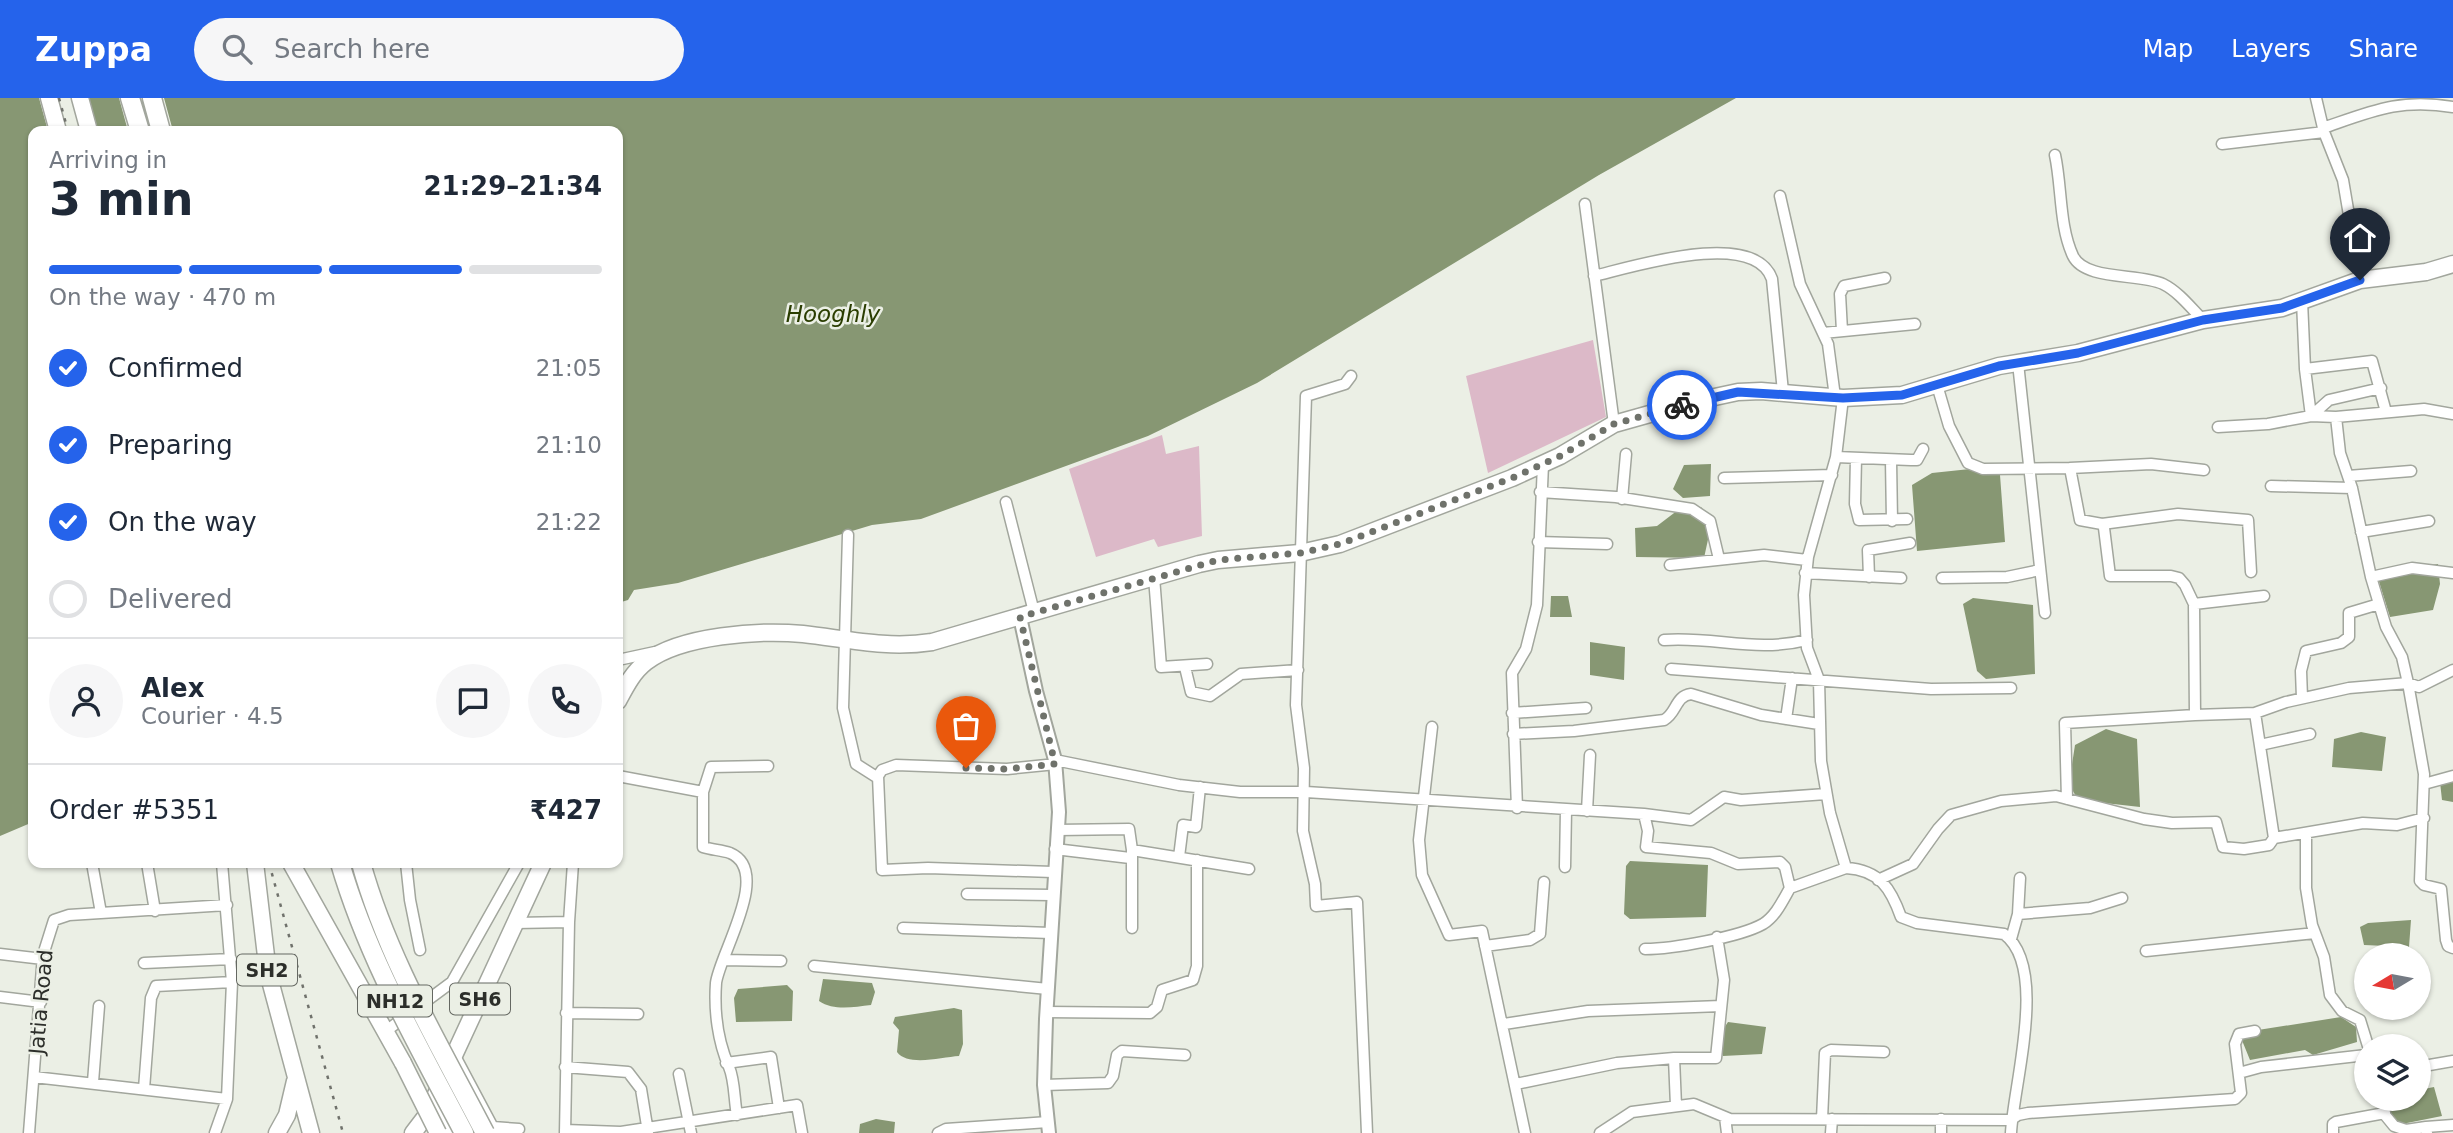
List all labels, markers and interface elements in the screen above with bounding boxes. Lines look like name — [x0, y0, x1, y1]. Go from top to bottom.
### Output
search box — [194, 18, 684, 81]
text: Zuppa — [35, 30, 152, 69]
icon: search — [218, 30, 256, 68]
text: Search here — [274, 34, 430, 64]
text: Map — [2143, 35, 2193, 63]
text: Layers — [2231, 35, 2311, 63]
text: Share — [2349, 35, 2418, 63]
text: Arriving in — [49, 147, 167, 173]
text: 21:29–21:34 — [423, 171, 602, 201]
text: 3 min — [49, 172, 193, 226]
pin — [2330, 208, 2390, 280]
icon: home — [2341, 219, 2379, 257]
text: On the way · 470 m — [49, 284, 276, 310]
water label: Hooghly — [786, 301, 881, 327]
icon: check — [49, 349, 87, 387]
text: Confirmed — [108, 353, 243, 383]
text: 21:05 — [536, 355, 602, 381]
courier — [1647, 370, 1717, 440]
icon: bike — [1663, 386, 1701, 424]
icon: check — [49, 426, 87, 464]
text: Preparing — [108, 430, 233, 460]
text: 21:10 — [536, 432, 602, 458]
icon: check — [49, 503, 87, 541]
text: On the way — [108, 507, 257, 537]
text: 21:22 — [536, 509, 602, 535]
text: Delivered — [108, 584, 232, 614]
button: person — [49, 664, 123, 738]
button: chat — [436, 664, 510, 738]
button: phone — [528, 664, 602, 738]
text: Alex — [141, 673, 204, 703]
pin — [936, 696, 996, 768]
text: Courier · 4.5 — [141, 703, 284, 729]
icon: bag — [947, 707, 985, 745]
text: Order #5351 — [49, 795, 219, 825]
text: ₹427 — [530, 795, 602, 825]
north arrow — [2354, 943, 2431, 1020]
map controls — [2354, 943, 2431, 1111]
street label: Jatia Road — [24, 948, 58, 1058]
road number: SH2 — [237, 954, 297, 986]
road number: SH6 — [450, 984, 510, 1015]
road number: NH12 — [358, 986, 432, 1016]
button: layers — [2354, 1034, 2431, 1111]

